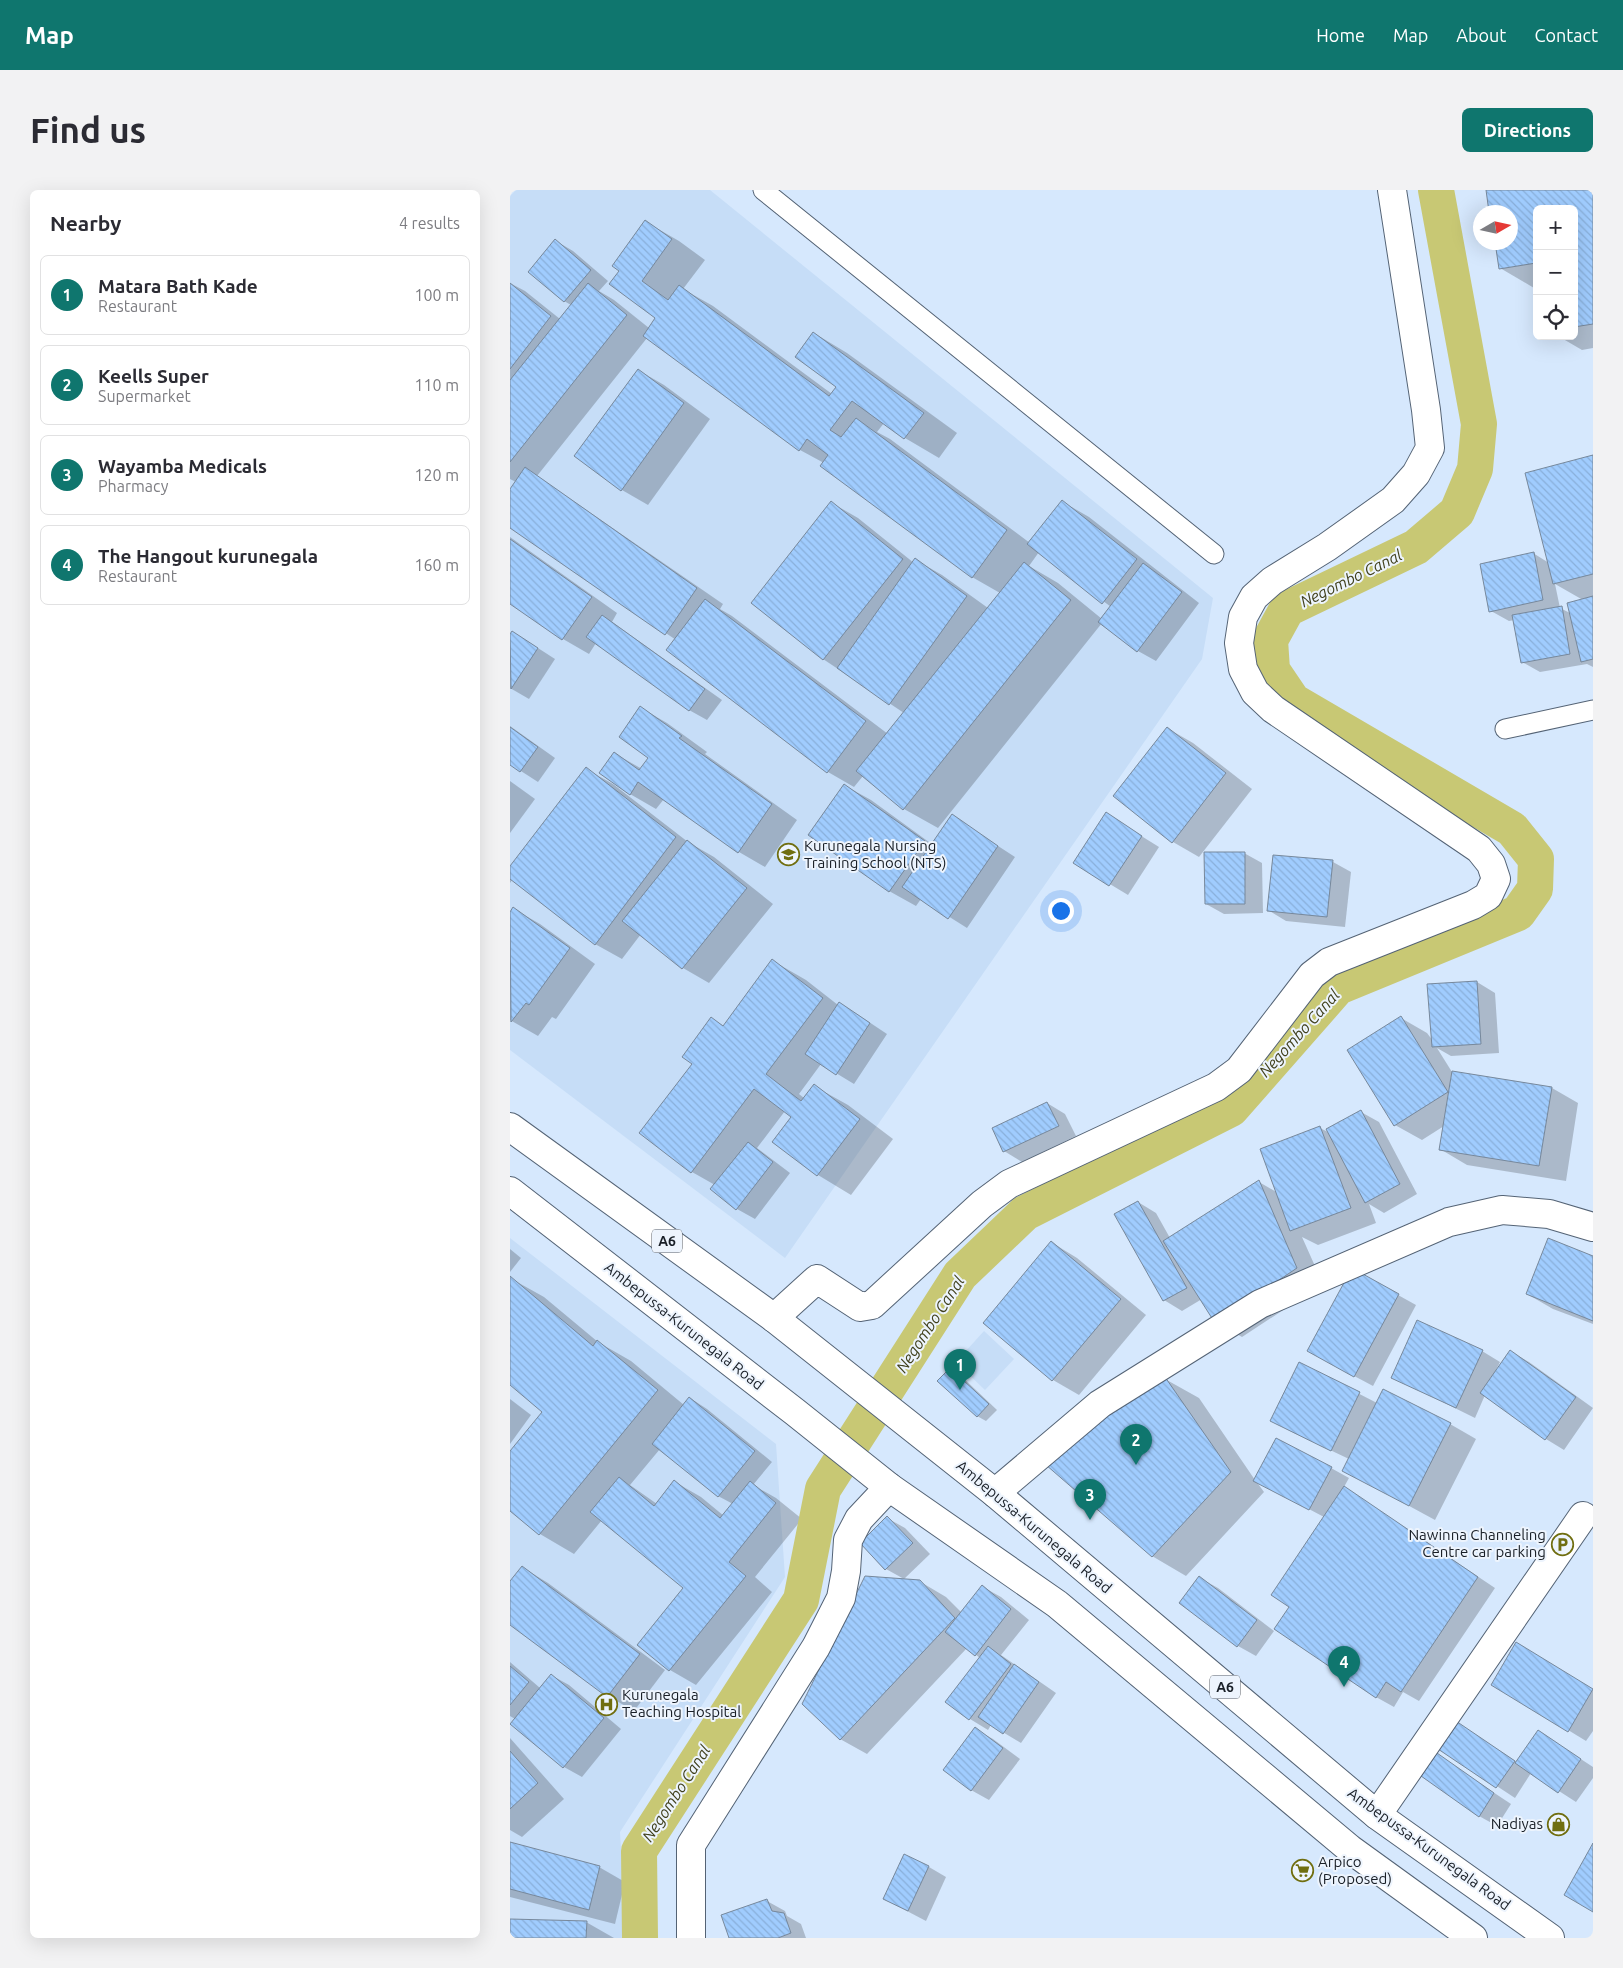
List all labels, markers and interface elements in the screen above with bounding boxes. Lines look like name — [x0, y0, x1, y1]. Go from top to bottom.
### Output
text: Map — [25, 22, 74, 49]
text: Home — [1316, 25, 1365, 45]
text: Map — [1393, 25, 1428, 45]
text: About — [1456, 25, 1506, 45]
text: Contact — [1534, 25, 1598, 45]
button: Directions — [1462, 108, 1593, 152]
text: Find us — [30, 110, 146, 150]
north arrow — [1473, 205, 1518, 250]
map controls — [1533, 205, 1578, 340]
button: + — [1533, 205, 1578, 250]
text: Nearby — [50, 211, 121, 235]
text: 4 results — [399, 214, 460, 232]
button: − — [1533, 250, 1578, 295]
text: Matara Bath Kade — [98, 275, 258, 297]
text: 1 — [62, 286, 72, 304]
text: 100 m — [414, 286, 459, 304]
button: locate — [1533, 295, 1578, 340]
text: Restaurant — [98, 297, 177, 315]
text: Keells Super — [98, 365, 209, 387]
text: 2 — [62, 376, 72, 394]
text: 110 m — [414, 376, 459, 394]
text: Supermarket — [98, 387, 191, 405]
text: Wayamba Medicals — [98, 455, 267, 477]
text: 3 — [62, 466, 72, 484]
text: 120 m — [414, 466, 459, 484]
text: Pharmacy — [98, 477, 168, 495]
text: The Hangout kurunegala — [98, 545, 318, 567]
water label: Negombo Canal — [1297, 545, 1405, 610]
text: 4 — [62, 556, 72, 574]
text: 160 m — [414, 556, 459, 574]
text: Restaurant — [98, 567, 177, 585]
place label: Kurunegala Nursing Training School (NTS) — [804, 837, 946, 871]
school or university icon: Kurunegala Nursing Training School (NTS) — [776, 843, 800, 867]
your location — [1048, 898, 1074, 924]
water label: Negombo Canal — [1255, 985, 1343, 1080]
road number: A6 — [652, 1230, 682, 1252]
street label: Ambepussa-Kurunegala Road — [601, 1258, 767, 1393]
water label: Negombo Canal — [892, 1272, 968, 1376]
pin: 1 — [944, 1349, 976, 1390]
pin: 2 — [1120, 1424, 1152, 1465]
street label: Ambepussa-Kurunegala Road — [953, 1457, 1115, 1596]
pin: 3 — [1074, 1479, 1106, 1520]
place label: Nawinna Channeling Centre car parking — [1408, 1526, 1546, 1560]
parking icon: Nawinna Channeling Centre car parking — [1550, 1532, 1574, 1556]
pin: 4 — [1328, 1646, 1360, 1687]
road number: A6 — [1210, 1675, 1240, 1698]
place label: Kurunegala Teaching Hospital — [622, 1686, 741, 1720]
hospital icon: Kurunegala Teaching Hospital — [594, 1692, 618, 1716]
water label: Negombo Canal — [638, 1741, 714, 1845]
street label: Ambepussa-Kurunegala Road — [1345, 1784, 1514, 1913]
shop icon: Nadiyas — [1547, 1812, 1571, 1836]
place label: Nadiyas — [1491, 1815, 1543, 1832]
place label: Arpico (Proposed) — [1318, 1853, 1392, 1887]
supermarket icon: Arpico (Proposed) — [1290, 1859, 1314, 1883]

